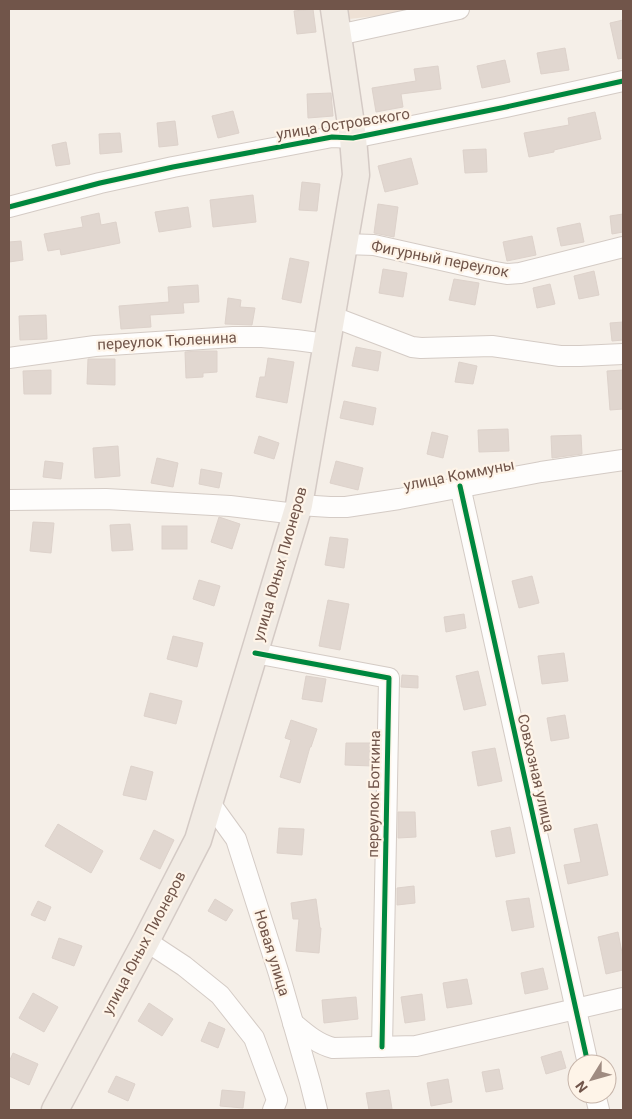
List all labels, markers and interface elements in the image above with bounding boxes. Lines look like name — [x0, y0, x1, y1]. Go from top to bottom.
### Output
street label: улица Островского — [275, 105, 411, 143]
street label: Фигурный переулок — [370, 237, 510, 281]
street label: переулок Тюленина — [97, 328, 237, 354]
street label: улица Коммуны — [402, 455, 516, 495]
street label: улица Юных Пионеров — [249, 485, 311, 643]
street label: Совхозная улица — [514, 712, 558, 834]
street label: переулок Боткина — [364, 730, 384, 858]
street label: улица Юных Пионеров — [99, 868, 189, 1018]
street label: Новая улица — [250, 908, 294, 998]
north arrow — [567, 1054, 617, 1104]
text: N — [572, 1078, 591, 1096]

